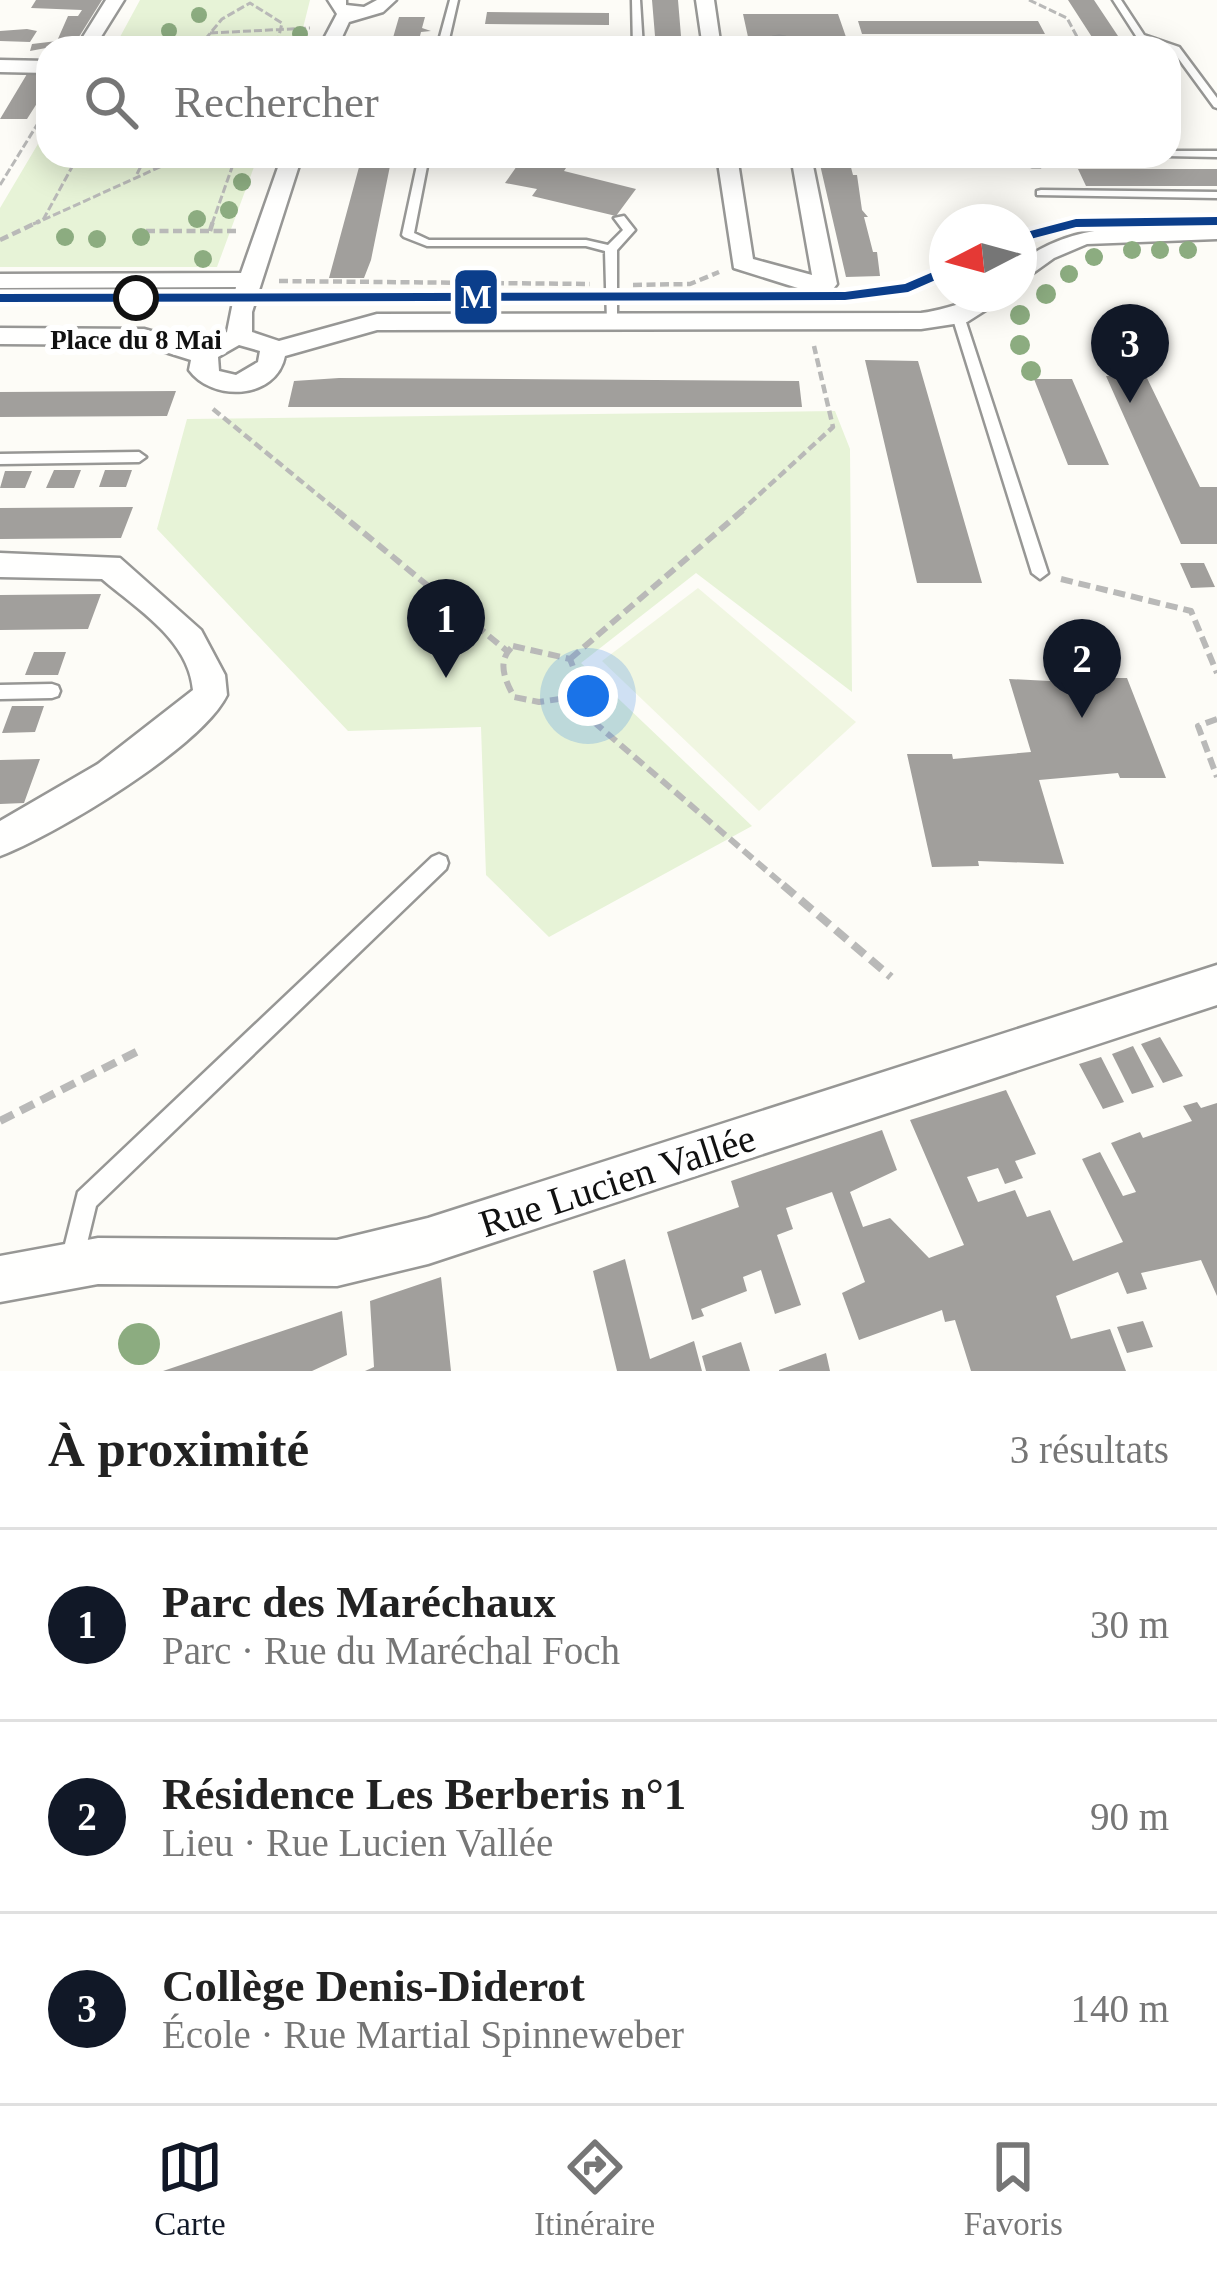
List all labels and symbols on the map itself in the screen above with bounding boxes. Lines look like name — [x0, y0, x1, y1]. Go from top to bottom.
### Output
north arrow — [929, 204, 1037, 312]
line badge: M — [453, 268, 499, 326]
marker: Place du 8 Mai — [115, 277, 157, 319]
text: M — [460, 279, 492, 315]
pin: 3 — [1091, 304, 1169, 403]
place label: Place du 8 Mai — [50, 325, 222, 355]
pin: 1 — [407, 579, 485, 678]
pin: 2 — [1043, 619, 1121, 718]
your location — [558, 666, 618, 726]
street label: Rue Lucien Vallée — [474, 1116, 760, 1245]

